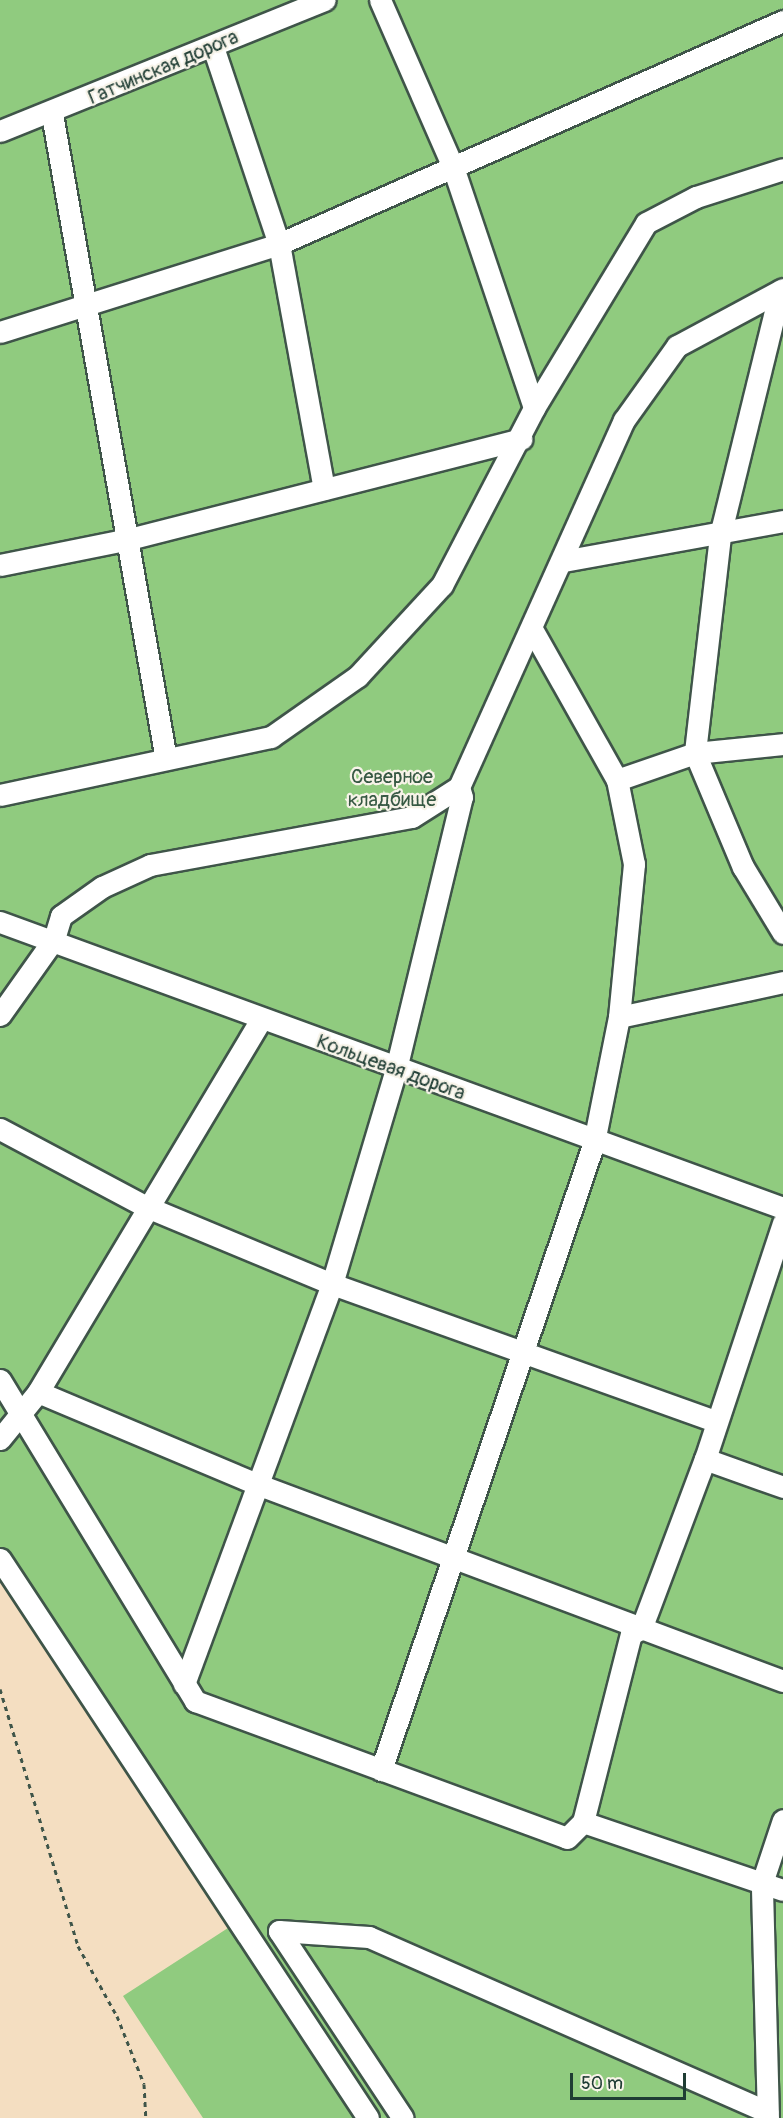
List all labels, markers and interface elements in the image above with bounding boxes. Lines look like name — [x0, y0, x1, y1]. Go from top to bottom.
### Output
street label: Гатчинская дорога — [84, 25, 242, 109]
park label: Северное кладбище — [348, 764, 436, 811]
street label: Кольцевая дорога — [313, 1029, 469, 1105]
scale bar — [573, 2061, 688, 2099]
text: 50 m — [581, 2072, 623, 2095]

